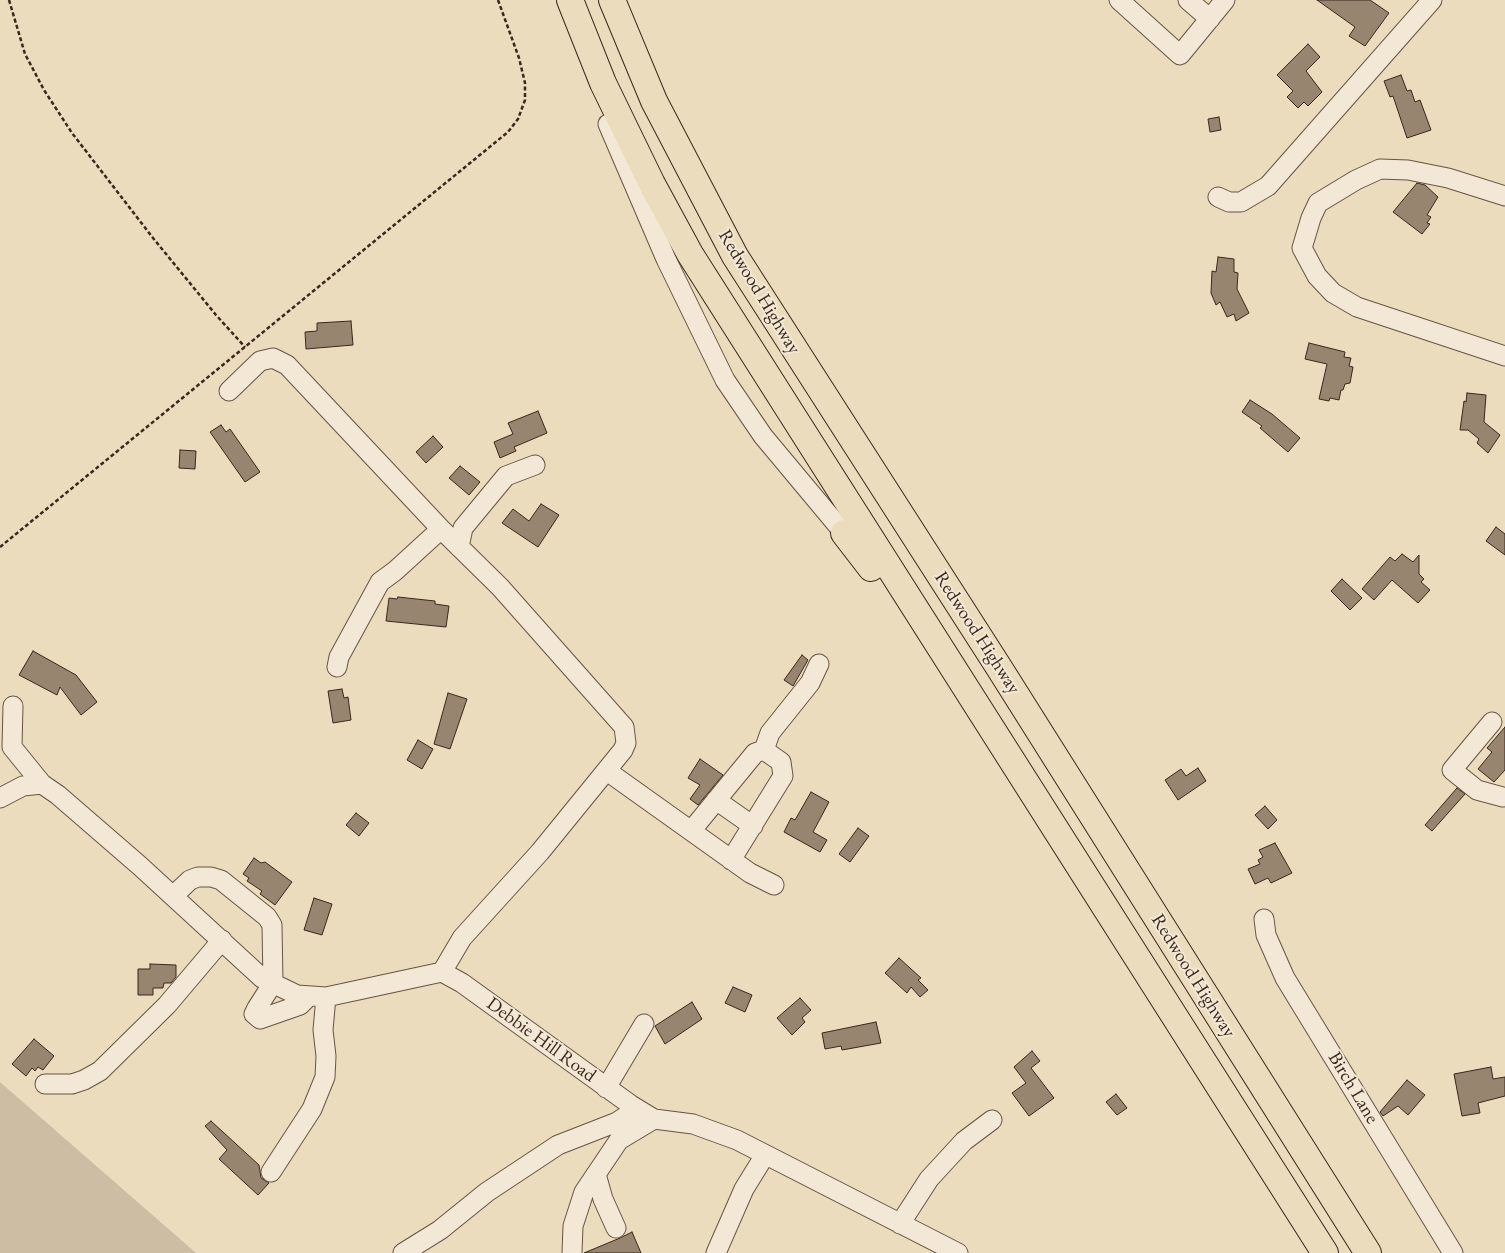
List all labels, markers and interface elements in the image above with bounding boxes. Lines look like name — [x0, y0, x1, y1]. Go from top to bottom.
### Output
street label: Redwood Highway — [713, 226, 805, 358]
street label: Redwood Highway — [929, 568, 1025, 698]
street label: Redwood Highway — [1146, 910, 1240, 1042]
street label: Debbie Hill Road — [482, 993, 600, 1087]
street label: Birch Lane — [1323, 1048, 1383, 1128]

